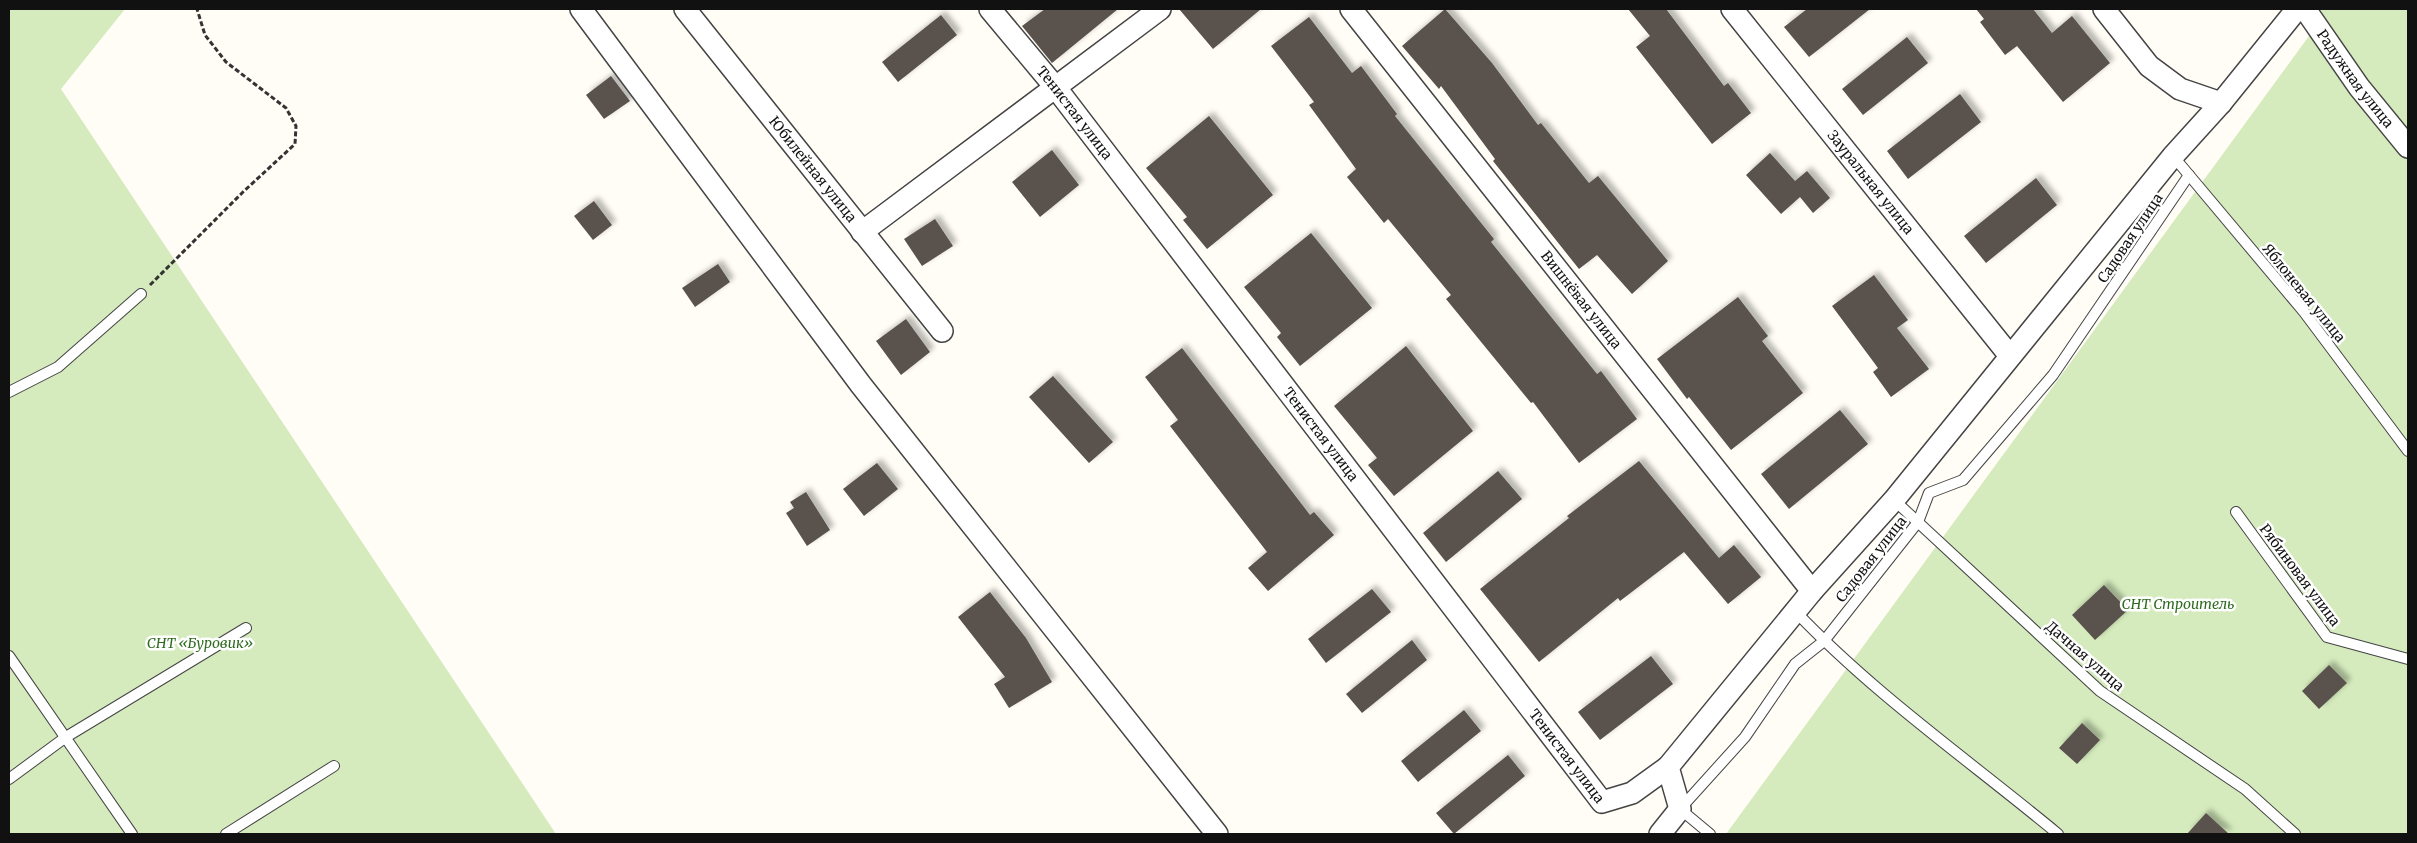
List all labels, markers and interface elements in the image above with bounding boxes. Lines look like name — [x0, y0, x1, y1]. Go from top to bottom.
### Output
street label: Радужная улица — [2313, 26, 2398, 132]
street label: Тенистая улица — [1033, 63, 1117, 164]
street label: Юбилейная улица — [765, 113, 861, 226]
street label: Зауральная улица — [1824, 127, 1918, 238]
street label: Садовая улица — [2093, 189, 2167, 286]
street label: Яблоневая улица — [2259, 240, 2350, 346]
street label: Вишнёвая улица — [1537, 247, 1626, 353]
street label: Тенистая улица — [1279, 384, 1363, 485]
street label: Садовая улица — [1832, 512, 1910, 606]
street label: Рябиновая улица — [2256, 520, 2345, 630]
park label: СНТ Строитель — [2122, 595, 2234, 613]
street label: Дачная улица — [2042, 617, 2128, 695]
park label: СНТ «Буровик» — [147, 634, 253, 652]
street label: Тенистая улица — [1525, 706, 1609, 807]

